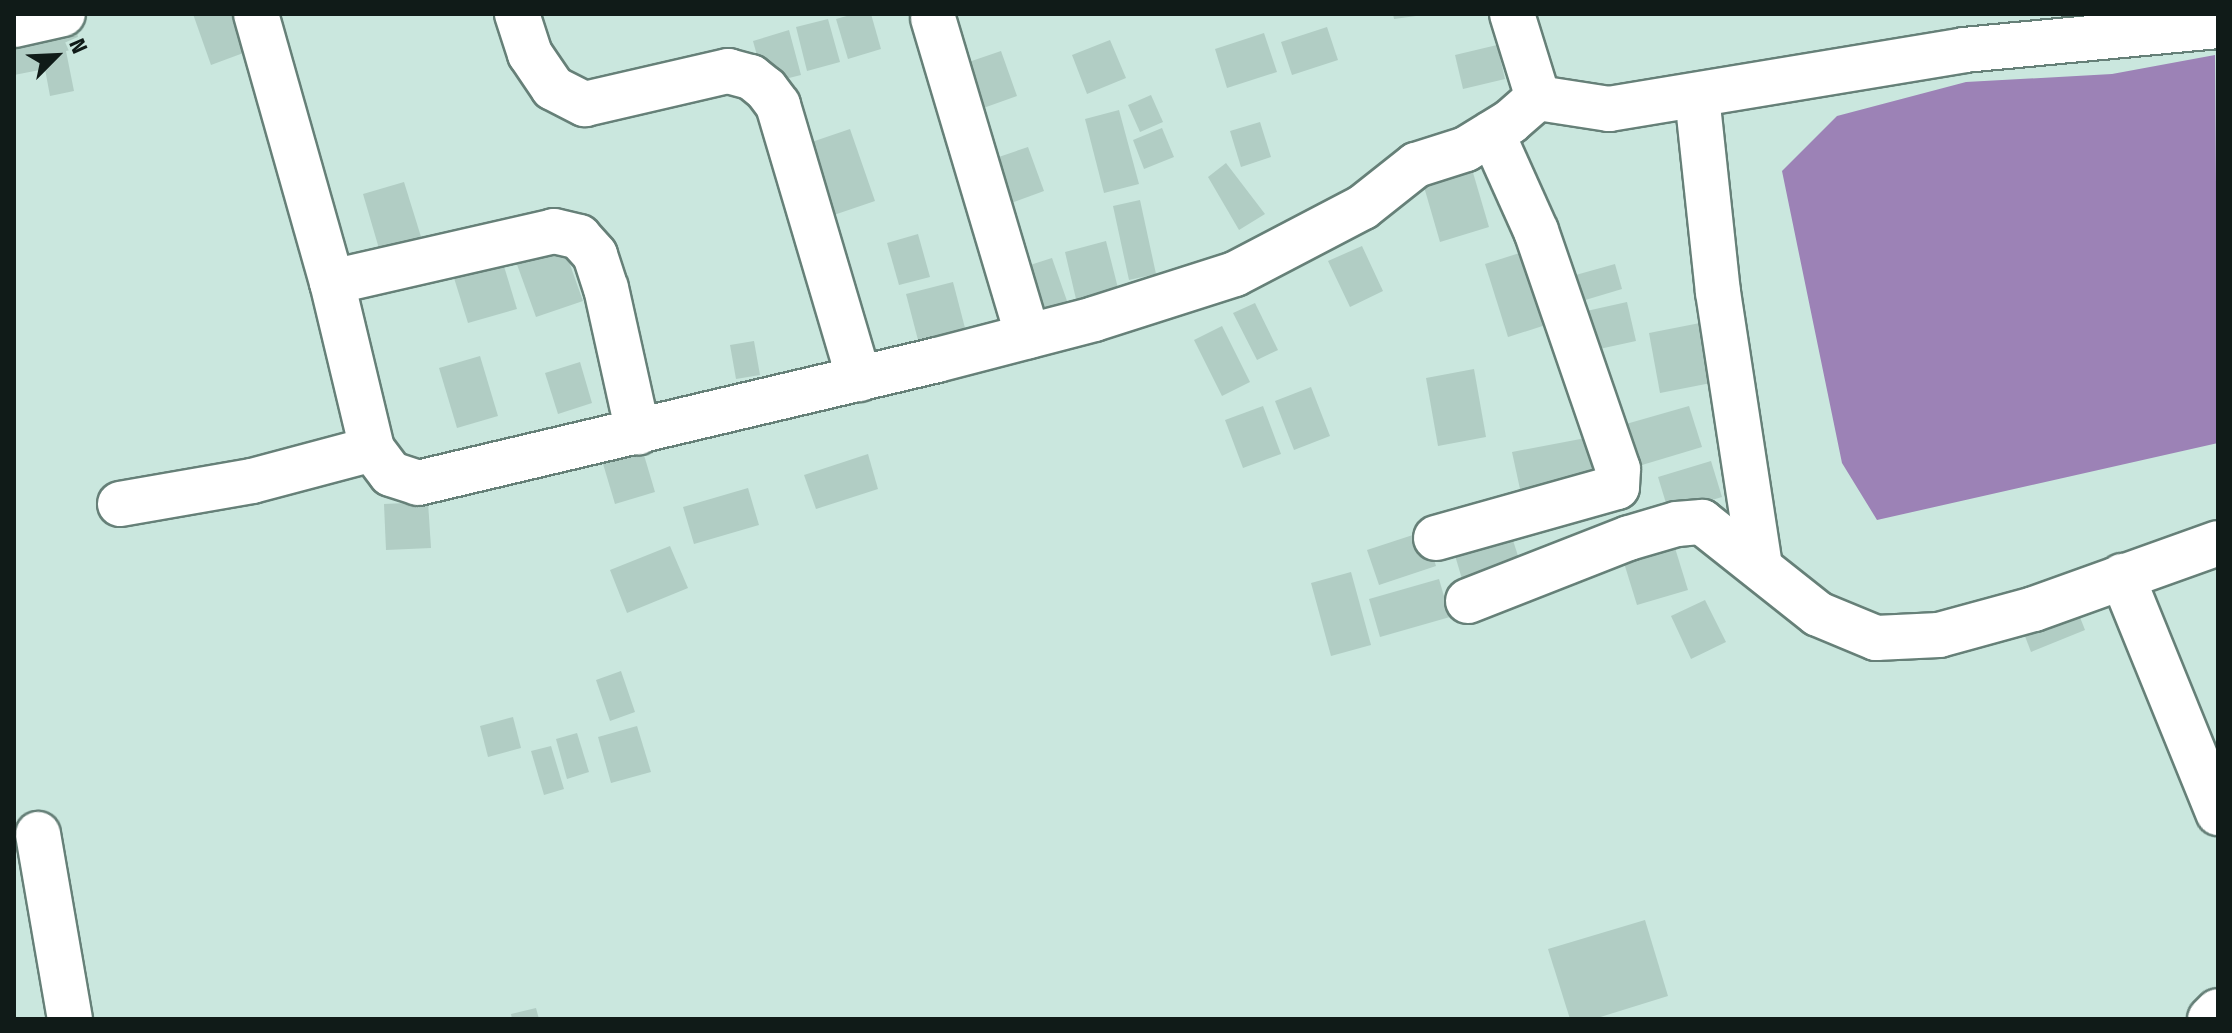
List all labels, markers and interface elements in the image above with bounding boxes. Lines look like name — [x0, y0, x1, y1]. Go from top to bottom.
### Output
north arrow — [16, 16, 96, 96]
text: N — [63, 35, 93, 58]

